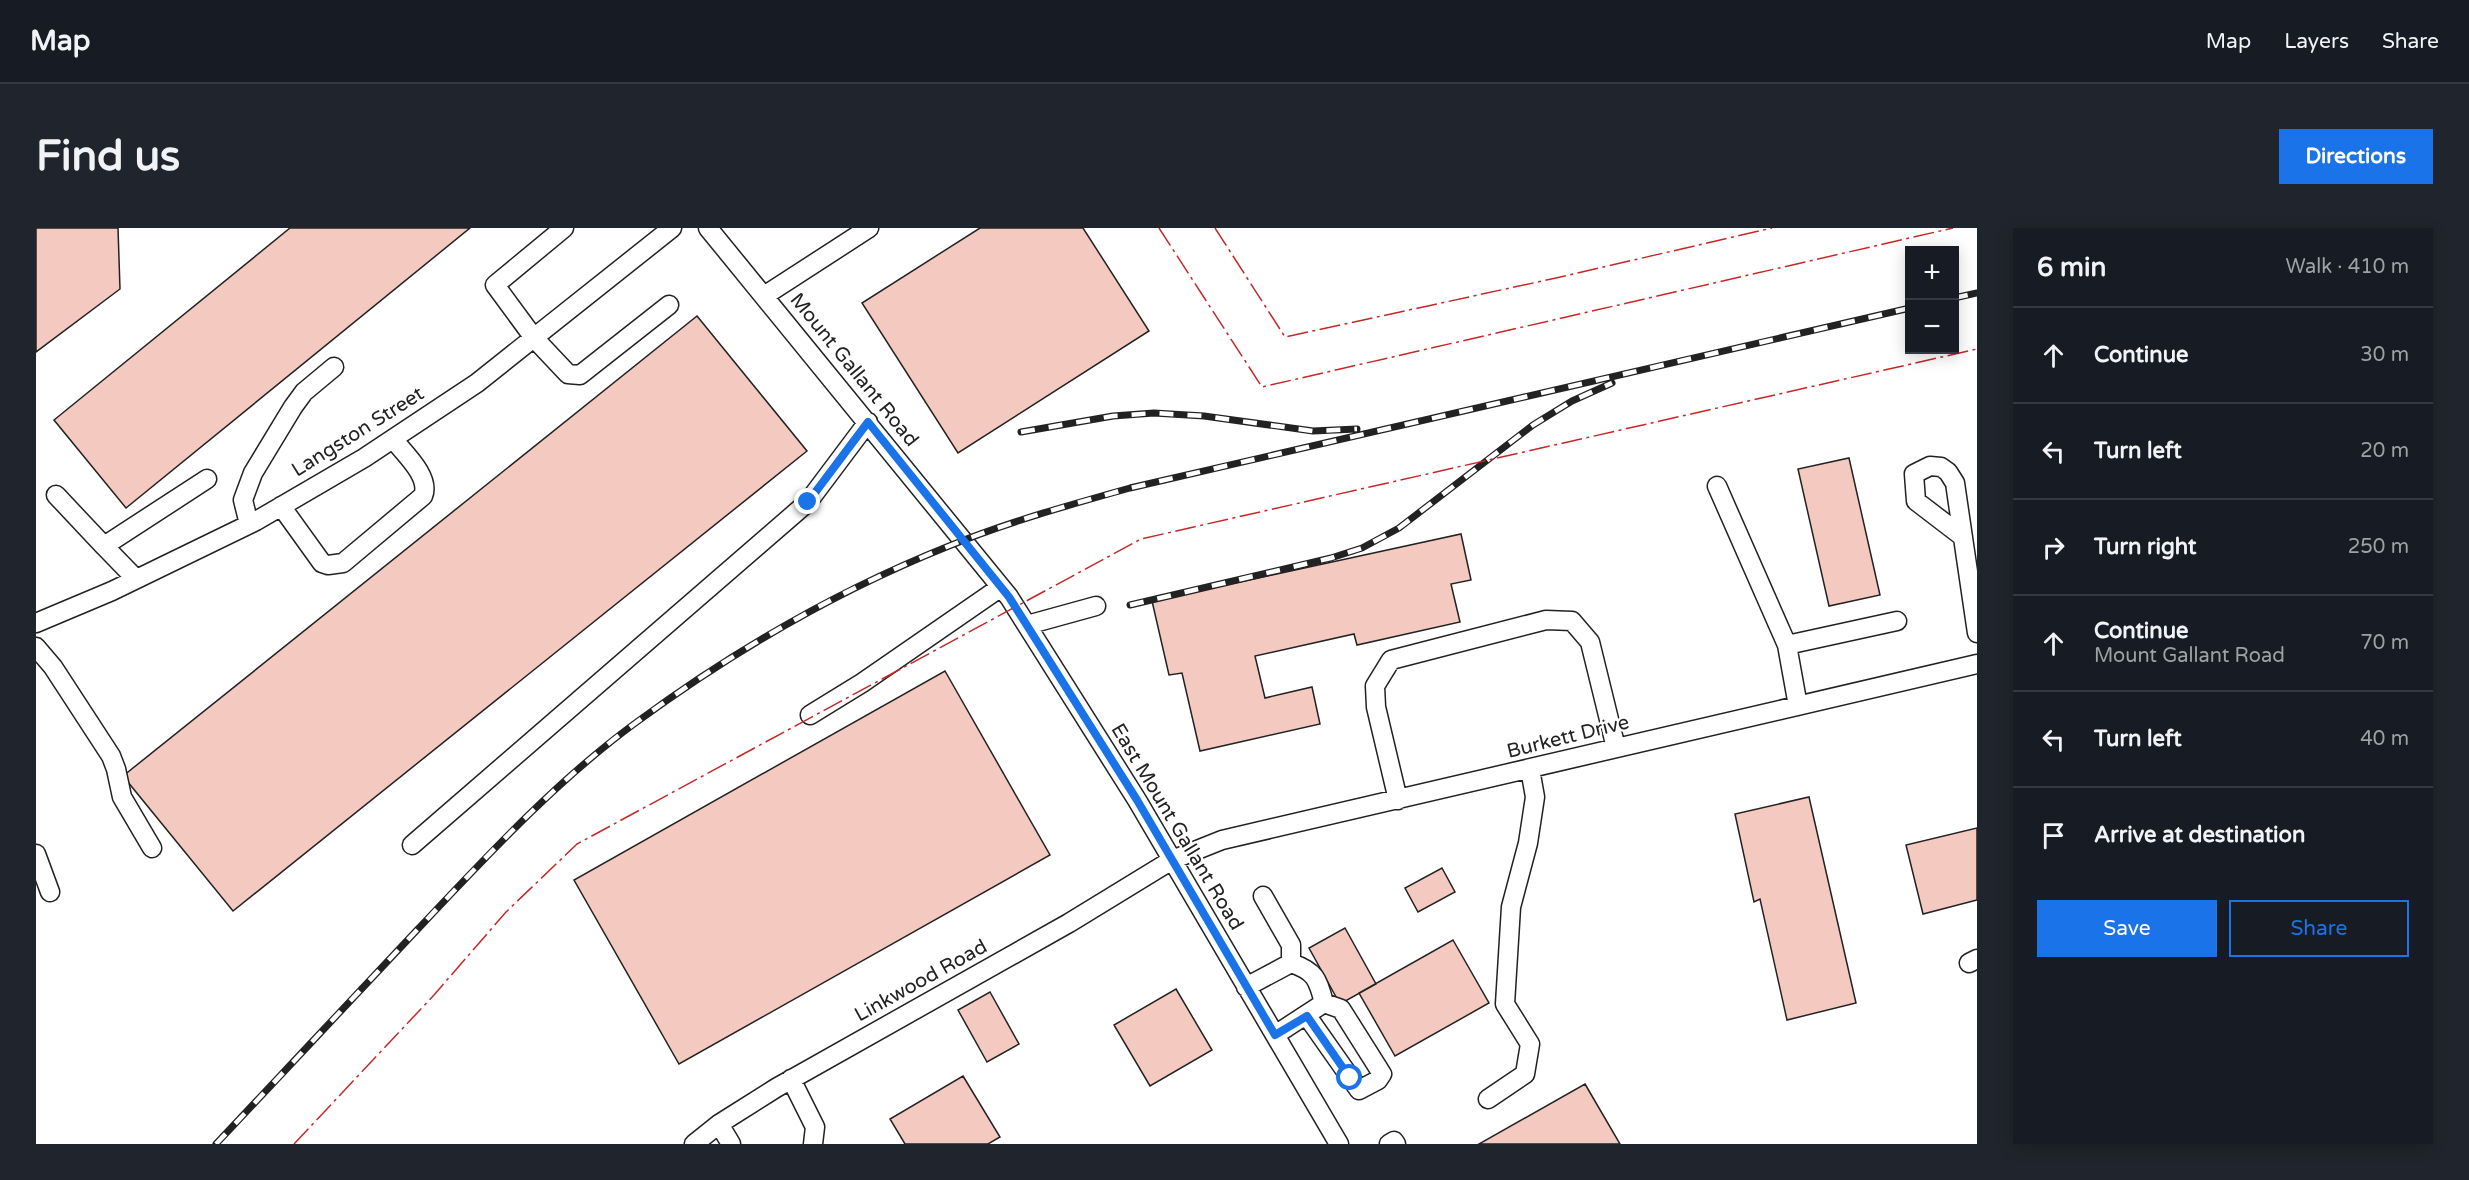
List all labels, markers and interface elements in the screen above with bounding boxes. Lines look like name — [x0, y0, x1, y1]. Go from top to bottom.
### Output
text: Map — [30, 24, 90, 58]
text: Map — [2206, 29, 2251, 54]
text: Layers — [2284, 29, 2349, 54]
text: Share — [2382, 29, 2439, 54]
button: Directions — [2279, 129, 2433, 184]
text: Find us — [36, 131, 180, 182]
map controls — [1905, 246, 1959, 354]
button: + — [1905, 246, 1959, 300]
text: 6 min — [2037, 252, 2106, 283]
text: Walk · 410 m — [2286, 255, 2409, 279]
street label: Mount Gallant Road — [785, 288, 923, 452]
button: − — [1905, 300, 1959, 354]
icon: ahead — [2037, 339, 2070, 372]
text: Continue — [2094, 342, 2189, 368]
text: 30 m — [2360, 343, 2409, 367]
street label: Langston Street — [287, 382, 429, 482]
icon: left — [2037, 435, 2070, 468]
text: Turn left — [2094, 438, 2182, 464]
text: 20 m — [2360, 439, 2409, 463]
route end — [794, 488, 820, 514]
icon: right — [2037, 531, 2070, 564]
text: Turn right — [2094, 534, 2196, 560]
text: 250 m — [2348, 535, 2409, 559]
text: Continue — [2094, 618, 2189, 644]
icon: ahead — [2037, 627, 2070, 660]
text: 70 m — [2360, 631, 2409, 655]
text: Mount Gallant Road — [2094, 644, 2285, 668]
street label: Burkett Drive — [1504, 710, 1632, 764]
street label: East Mount Gallant Road — [1106, 719, 1248, 935]
icon: left — [2037, 723, 2070, 756]
text: Turn left — [2094, 726, 2182, 752]
text: 40 m — [2360, 727, 2409, 751]
icon: arrive — [2037, 819, 2070, 852]
text: Arrive at destination — [2094, 822, 2305, 848]
button: Save — [2037, 900, 2217, 957]
button: Share — [2229, 900, 2409, 957]
street label: Linkwood Road — [851, 935, 991, 1027]
route start — [1336, 1064, 1362, 1090]

